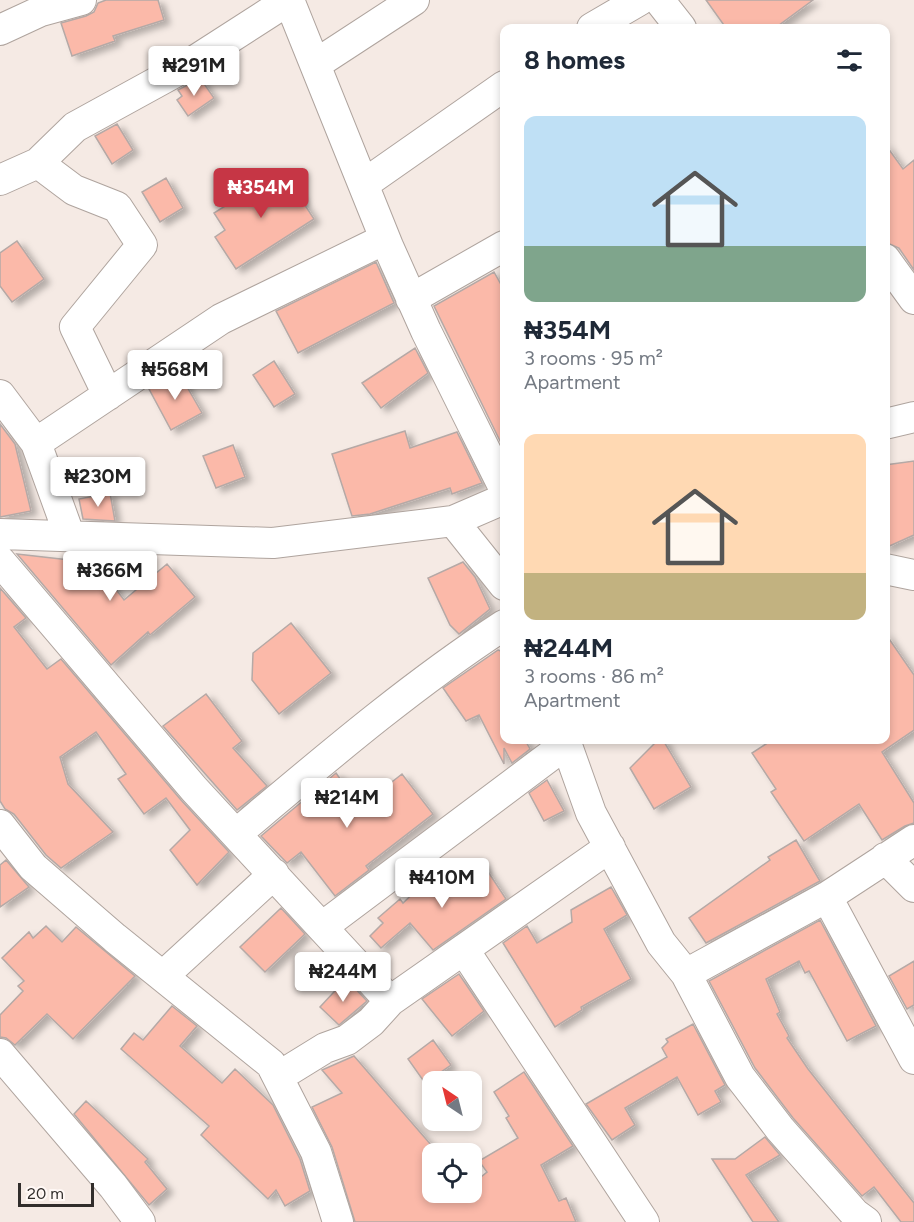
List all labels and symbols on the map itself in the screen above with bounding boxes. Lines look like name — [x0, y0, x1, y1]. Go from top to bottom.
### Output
pin: ₦291M — [152, 46, 236, 97]
pin: ₦354M — [219, 168, 303, 219]
pin: ₦568M — [133, 350, 217, 401]
pin: ₦230M — [56, 457, 140, 508]
pin: ₦366M — [68, 551, 152, 602]
pin: ₦214M — [305, 778, 389, 829]
pin: ₦410M — [400, 858, 484, 909]
pin: ₦244M — [301, 952, 385, 1003]
north arrow — [422, 1071, 482, 1131]
scale bar — [18, 1180, 94, 1208]

